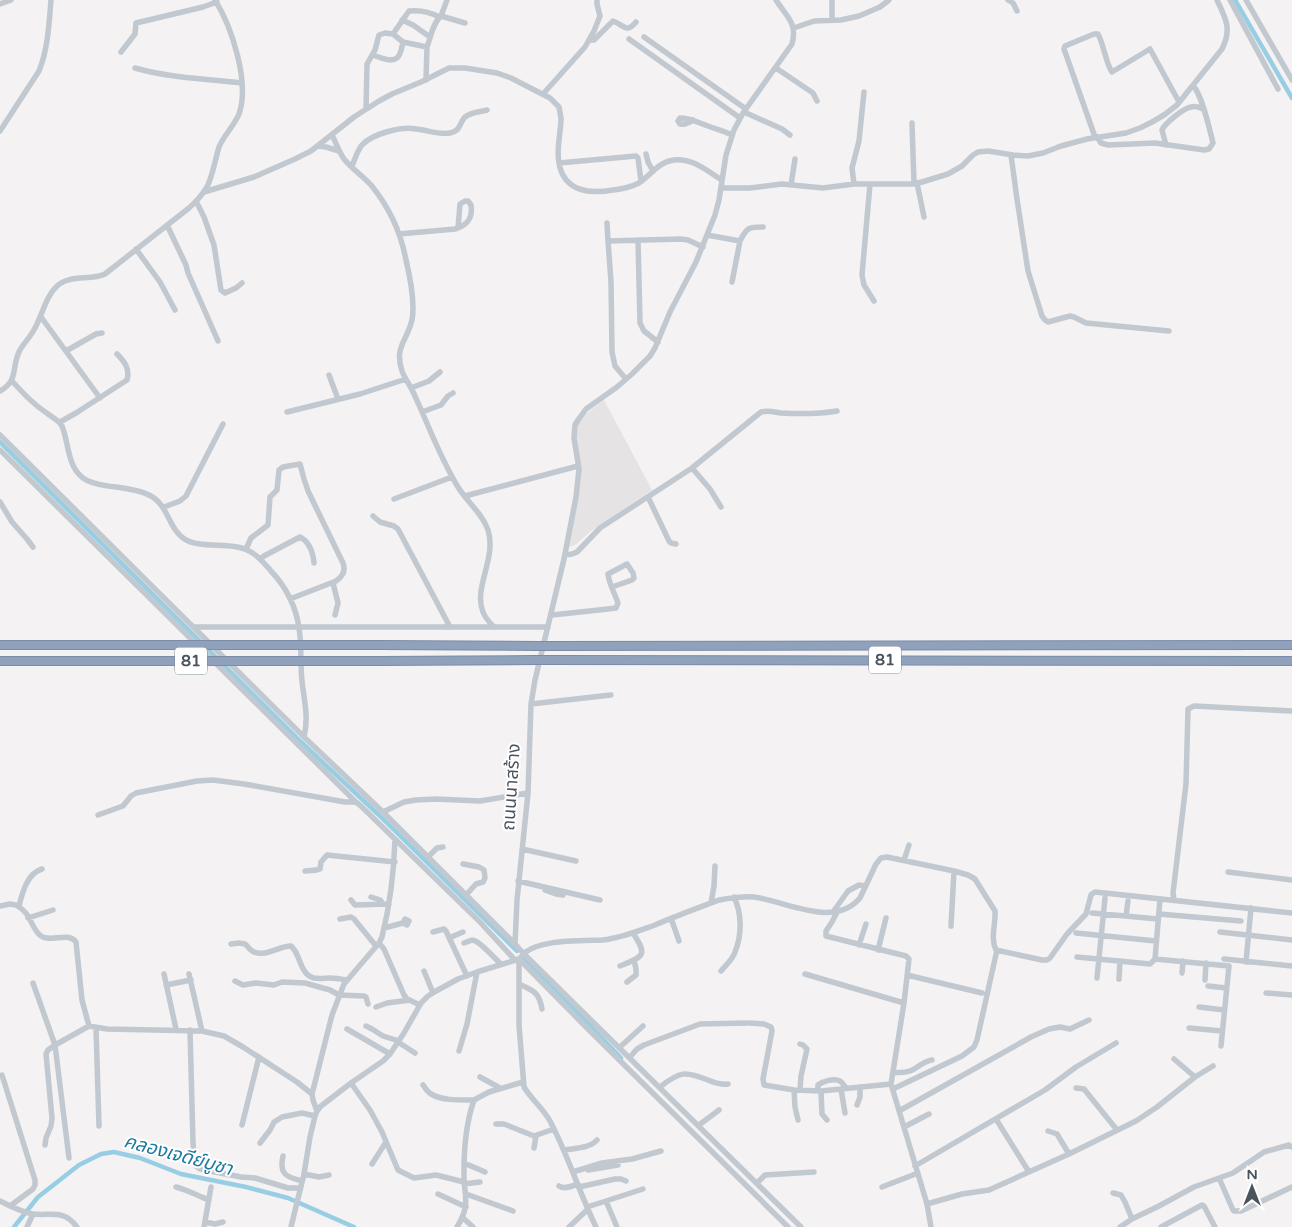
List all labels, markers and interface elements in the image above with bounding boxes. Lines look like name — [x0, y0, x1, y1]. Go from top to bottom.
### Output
road number: 81 — [869, 646, 901, 674]
road number: 81 — [175, 648, 207, 674]
street label: ถนนนาสร้าง — [497, 743, 525, 831]
water label: คลองเจดีย์บูชา — [121, 1130, 236, 1181]
north arrow — [1227, 1162, 1277, 1212]
text: N — [1246, 1166, 1258, 1183]

